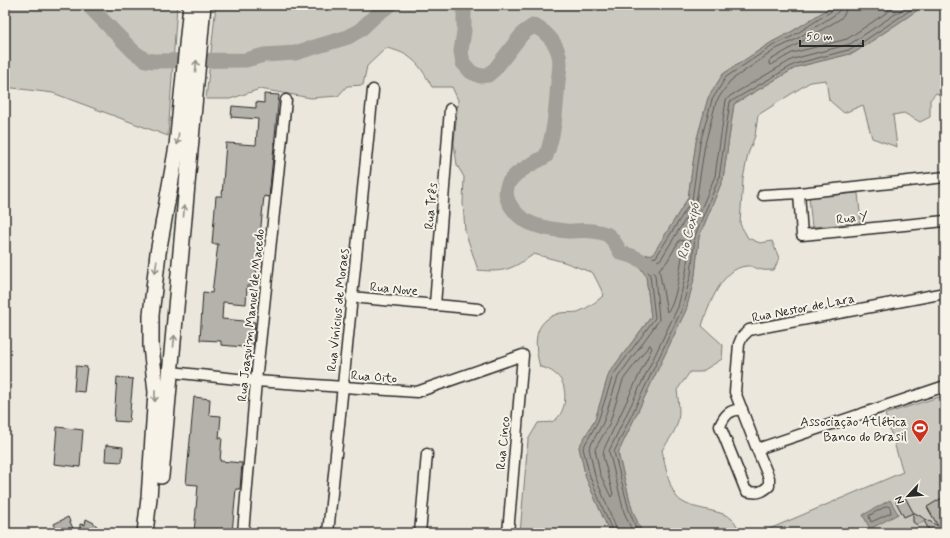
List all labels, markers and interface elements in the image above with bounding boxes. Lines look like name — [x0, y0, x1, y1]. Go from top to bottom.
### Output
scale bar — [800, 22, 863, 48]
text: 50 m — [806, 29, 833, 45]
one-way arrow — [193, 60, 200, 73]
one-way arrow — [174, 132, 181, 145]
street label: Rua Três — [421, 182, 442, 230]
water label: Rio Coxipó — [674, 200, 704, 261]
one-way arrow — [181, 205, 188, 218]
street label: Rua Y — [835, 208, 869, 229]
street label: Rua Joaquim Manuel de Macedo — [234, 227, 269, 402]
street label: Rua Vinícius de Moraes — [324, 248, 353, 373]
one-way arrow — [152, 260, 160, 273]
street label: Rua Nove — [369, 279, 419, 300]
street label: Rua Nestor de Lara — [750, 290, 857, 327]
one-way arrow — [170, 335, 177, 348]
street label: Rua Oito — [350, 367, 398, 388]
one-way arrow — [151, 389, 159, 402]
place label: Associação Atlética Banco do Brasil — [800, 414, 907, 446]
street label: Rua Cinco — [493, 415, 514, 471]
sports icon: Associação Atlética Banco do Brasil — [910, 418, 930, 443]
north arrow — [888, 476, 928, 516]
text: N — [892, 494, 908, 506]

